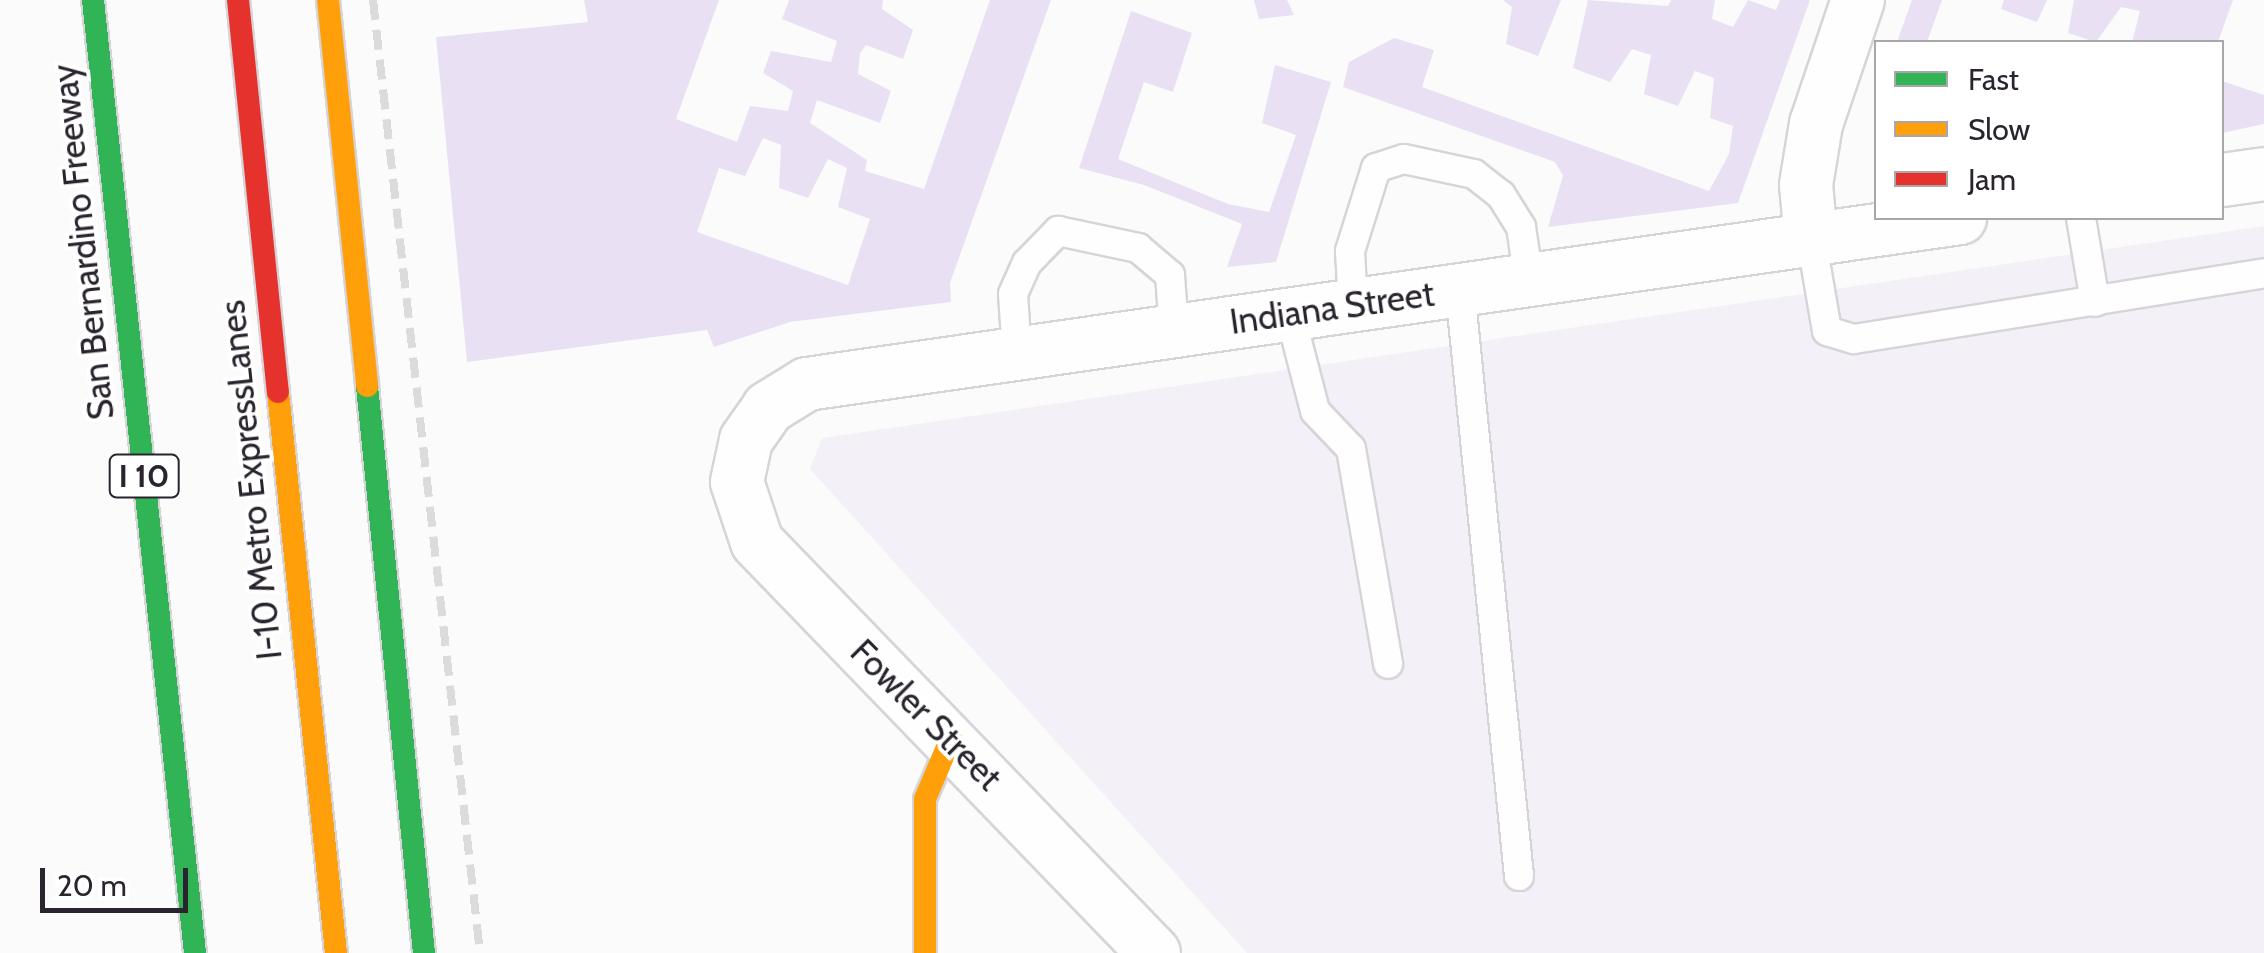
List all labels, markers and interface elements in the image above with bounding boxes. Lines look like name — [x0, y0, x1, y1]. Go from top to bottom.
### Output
legend — [1874, 40, 2224, 220]
text: Fast — [1968, 61, 2019, 98]
street label: San Bernardino Freeway — [43, 62, 123, 422]
text: Slow — [1968, 111, 2030, 148]
text: Jam — [1968, 161, 2016, 198]
street label: Indiana Street — [1227, 273, 1437, 343]
street label: I-10 Metro ExpressLanes — [211, 298, 291, 662]
road number: I 10 — [106, 449, 182, 503]
street label: Fowler Street — [842, 631, 1010, 799]
scale bar — [45, 848, 192, 910]
text: 20 m — [57, 867, 127, 904]

